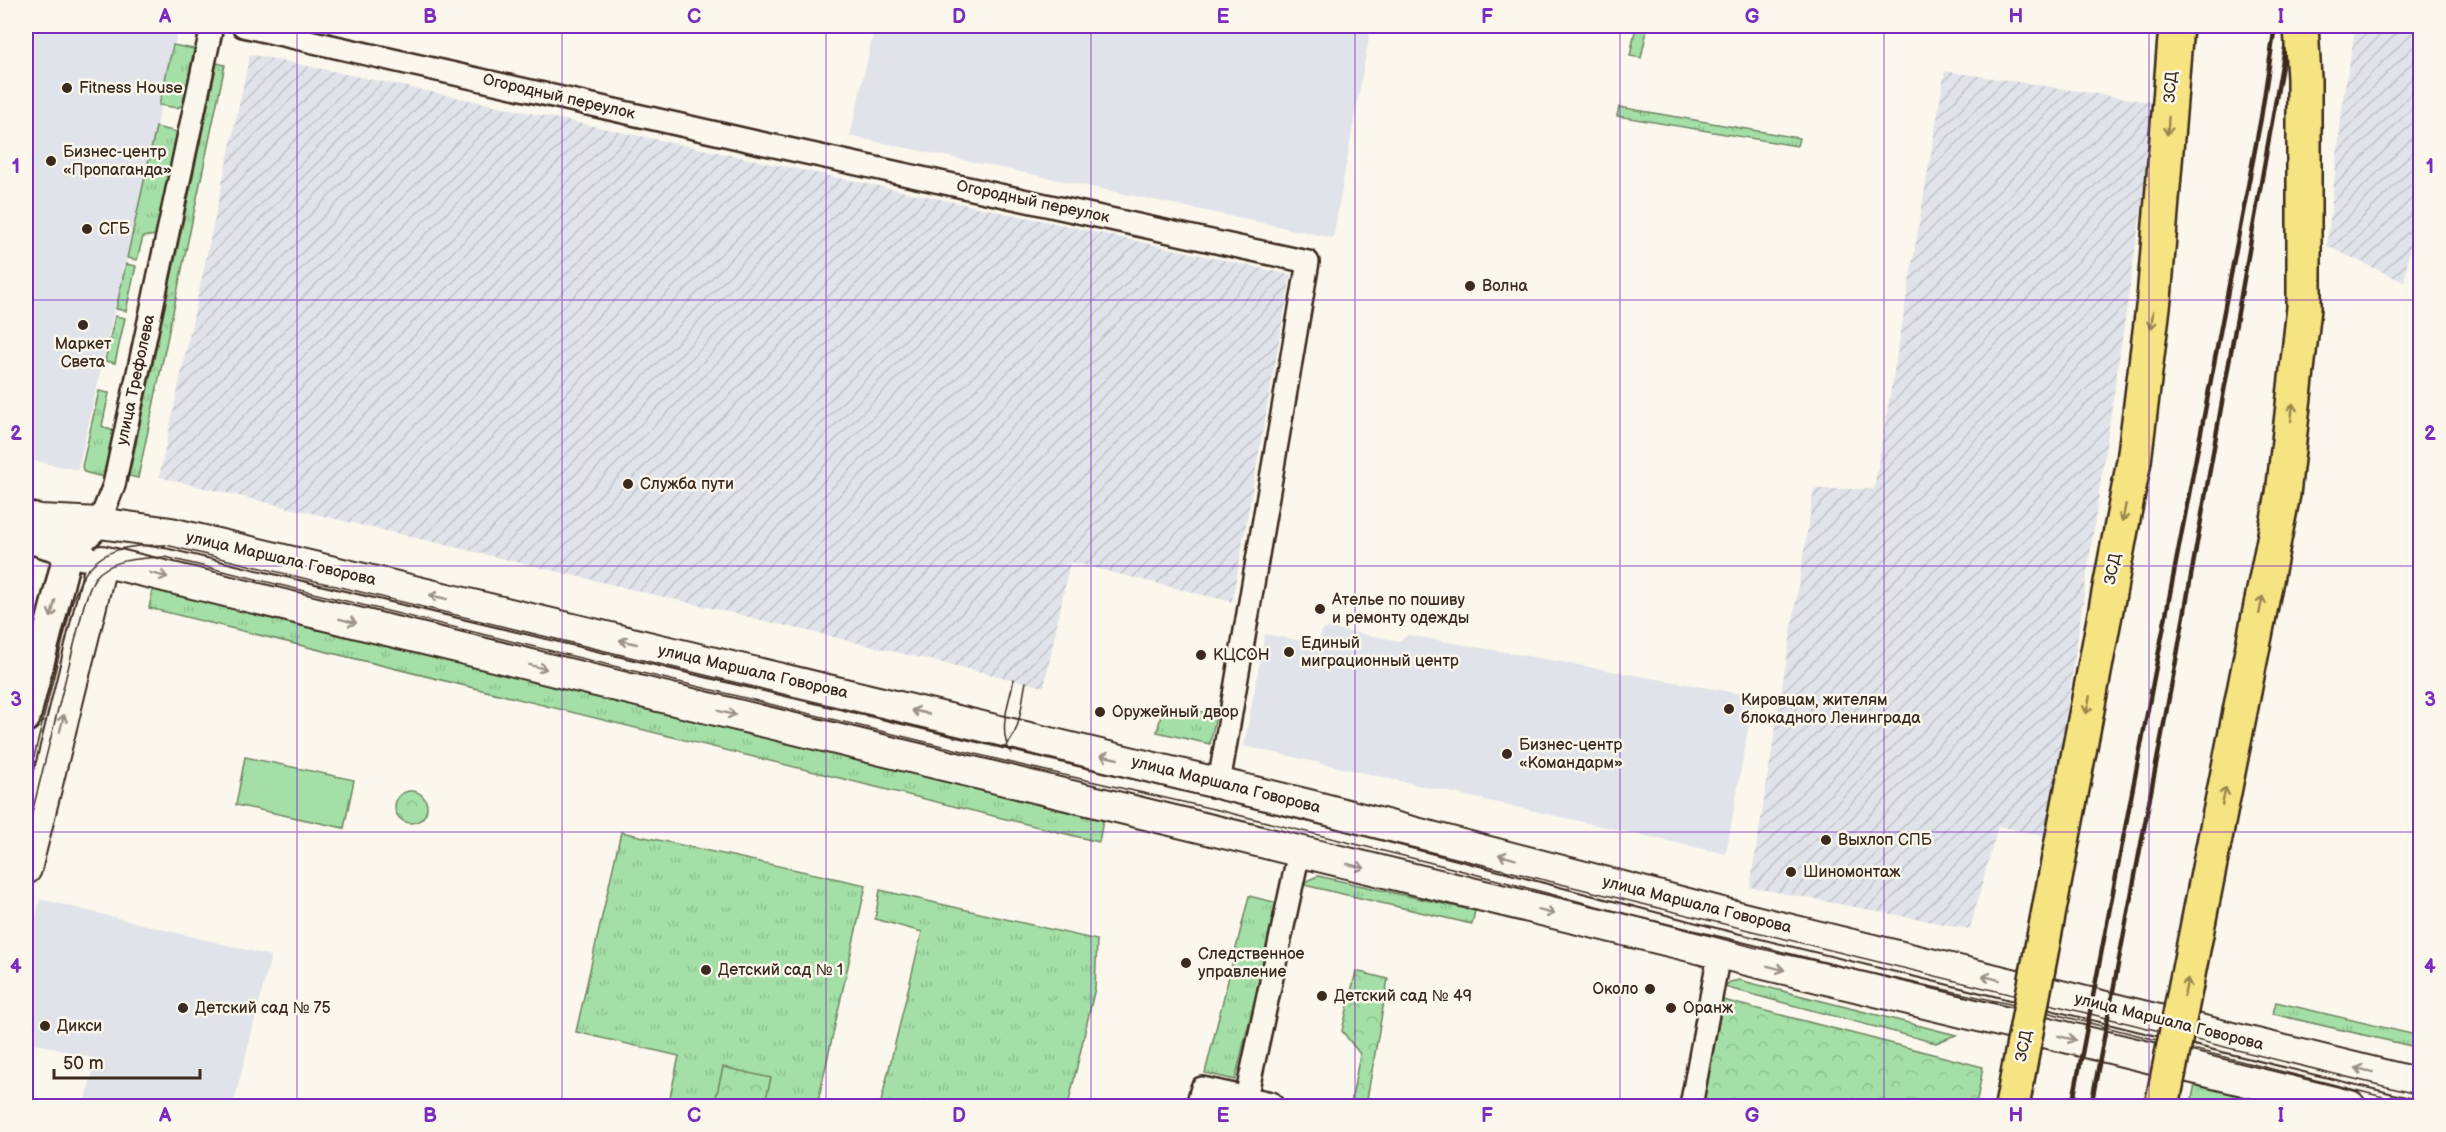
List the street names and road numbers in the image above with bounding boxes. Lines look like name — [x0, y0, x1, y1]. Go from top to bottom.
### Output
street label: Огородный переулок — [481, 70, 638, 124]
street label: ЗСД — [2160, 71, 2182, 103]
street label: Огородный переулок — [955, 177, 1112, 228]
street label: улица Трефолева — [113, 312, 159, 447]
street label: улица Маршала Говорова — [184, 528, 378, 590]
street label: ЗСД — [2101, 552, 2125, 586]
street label: улица Маршала Говорова — [656, 641, 850, 703]
street label: улица Маршала Говорова — [1129, 752, 1323, 818]
street label: улица Маршала Говорова — [1600, 872, 1794, 938]
street label: улица Маршала Говорова — [2072, 989, 2266, 1055]
street label: ЗСД — [2012, 1029, 2036, 1063]

